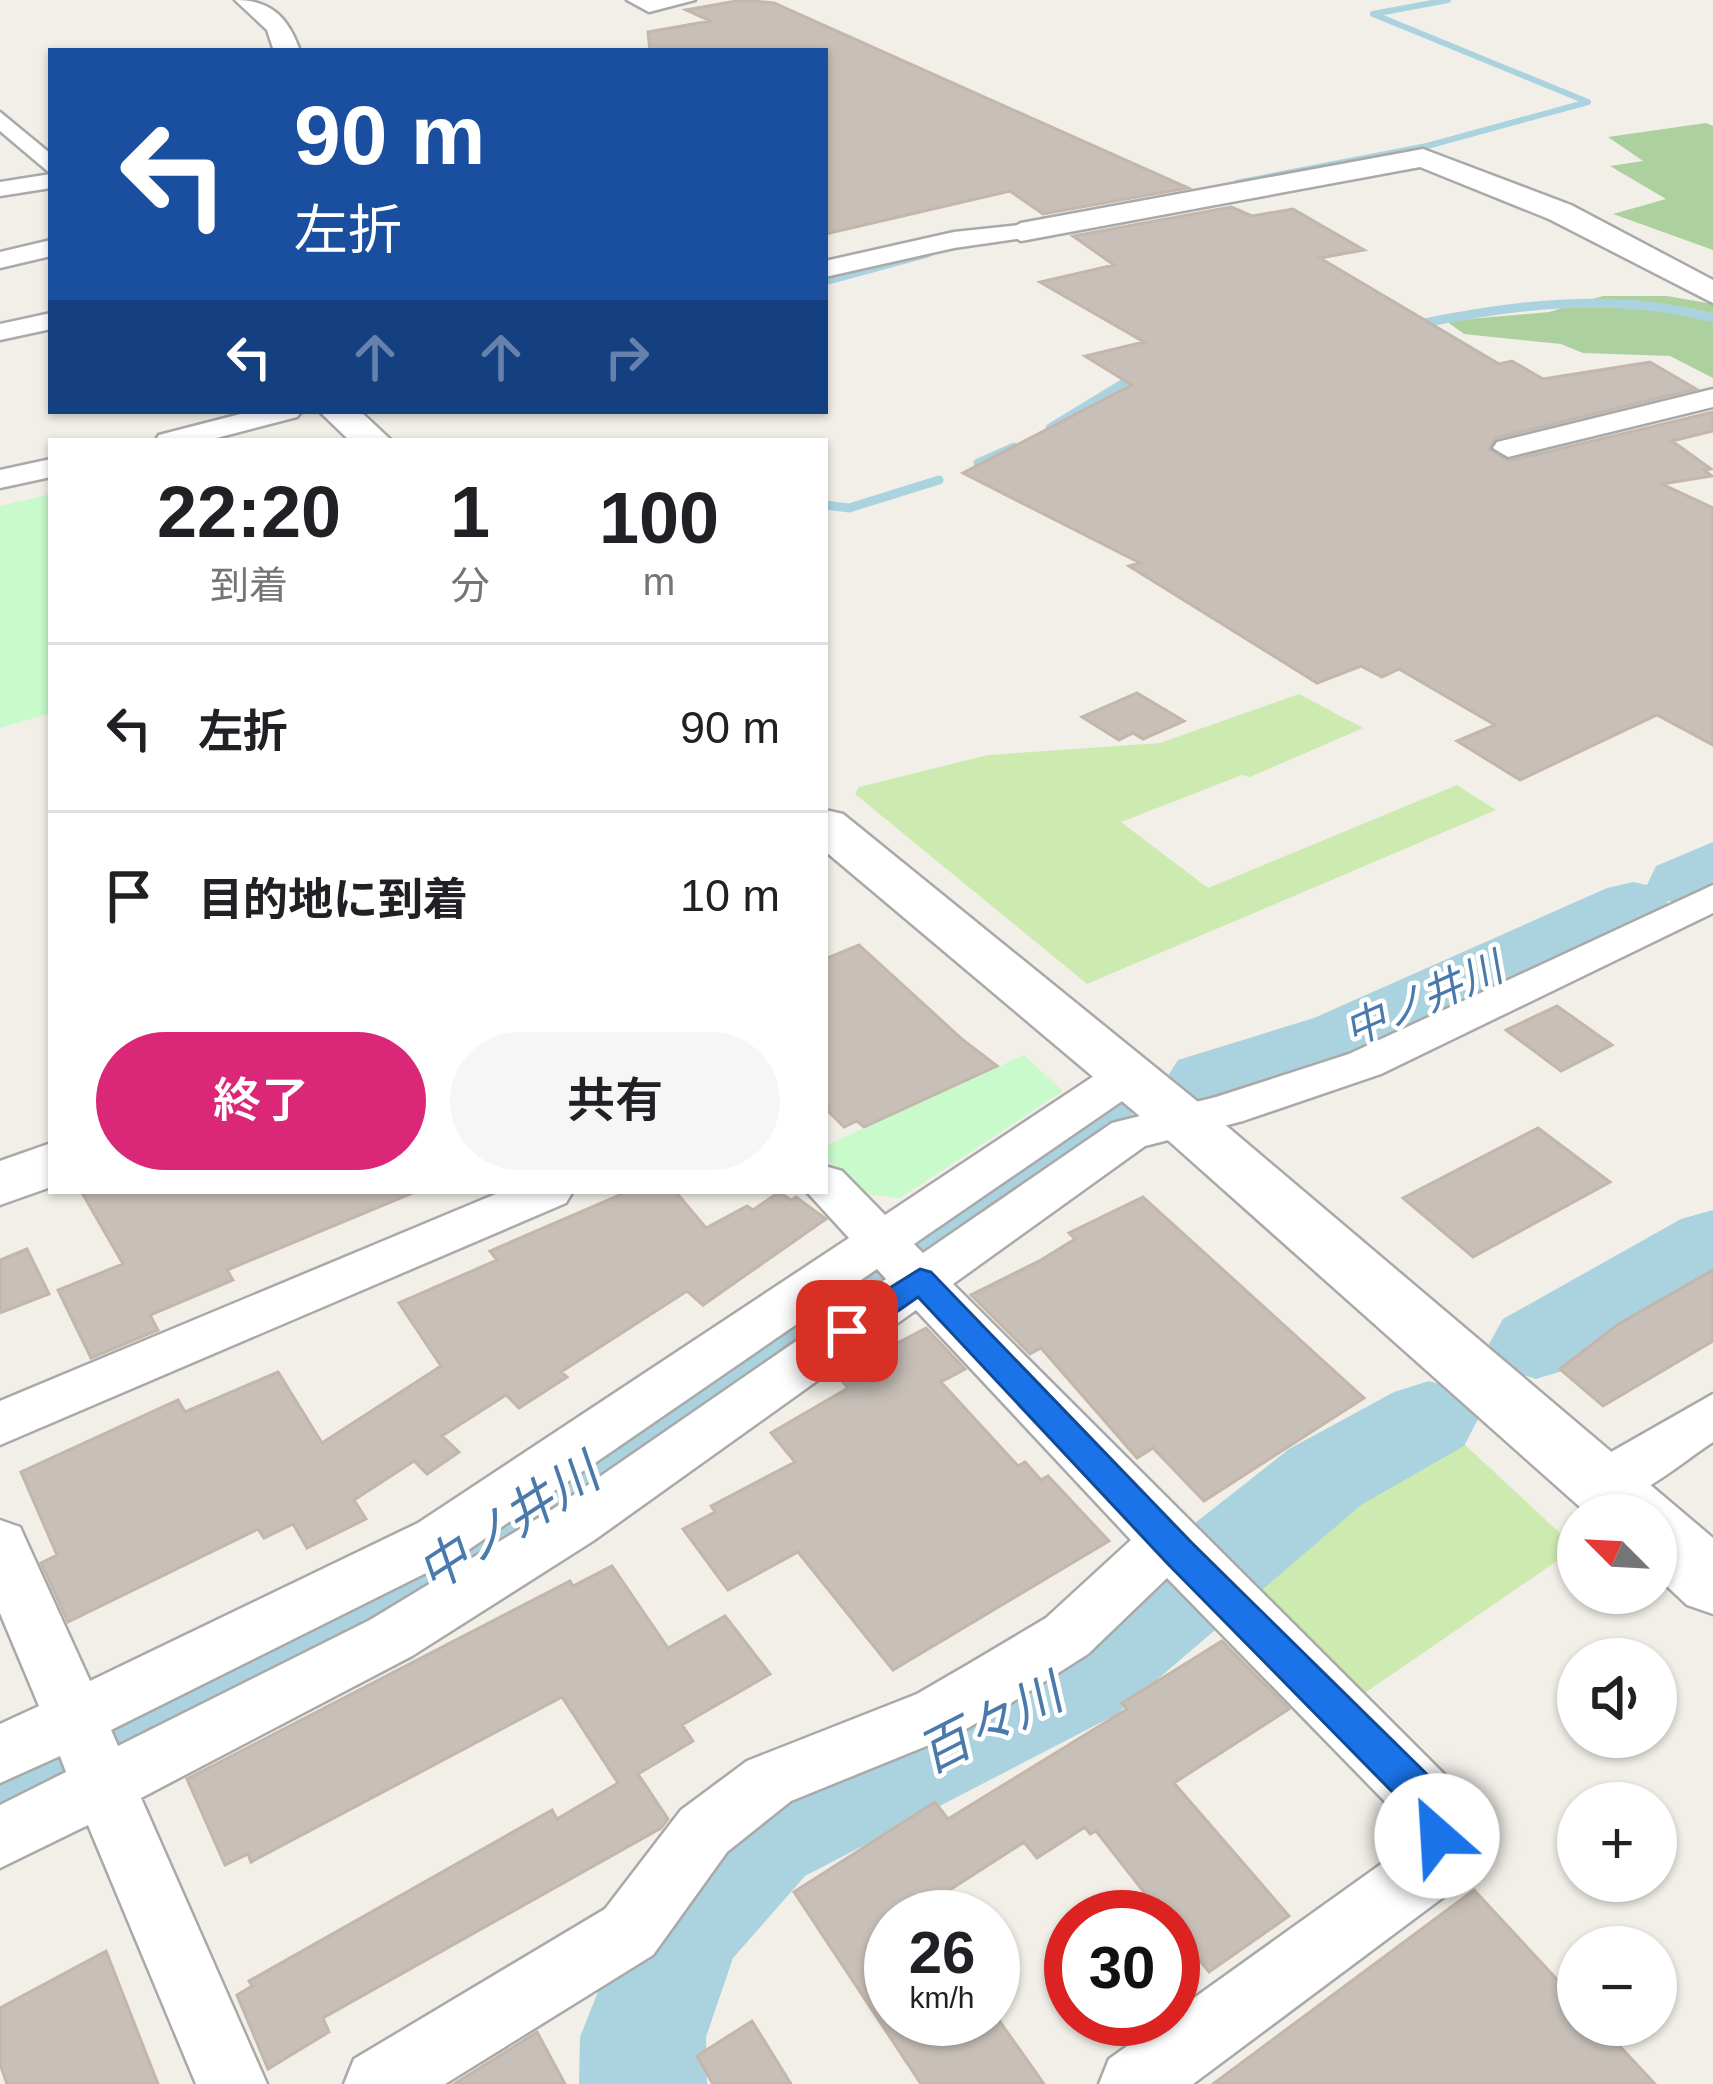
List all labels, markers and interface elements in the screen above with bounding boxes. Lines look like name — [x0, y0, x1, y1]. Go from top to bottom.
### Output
text: 90 m — [294, 88, 485, 182]
icon: left — [96, 96, 252, 252]
text: 左折 — [294, 200, 402, 260]
icon: left — [216, 324, 282, 390]
icon: ahead — [342, 324, 408, 390]
icon: ahead — [468, 324, 534, 390]
icon: right — [594, 324, 660, 390]
text: 22:20 — [157, 472, 341, 552]
text: 1 — [450, 472, 490, 552]
text: 100 — [599, 478, 719, 558]
text: m — [643, 560, 675, 603]
text: 到着 — [210, 564, 288, 607]
text: 分 — [450, 564, 490, 607]
icon: left — [96, 695, 162, 761]
text: 90 m — [680, 702, 780, 753]
text: 左折 — [198, 706, 288, 757]
icon: arrive — [96, 863, 162, 929]
text: 10 m — [680, 870, 780, 921]
text: 目的地に到着 — [198, 874, 468, 925]
water label: 中ノ井川 — [1337, 942, 1513, 1055]
button: 終了 — [96, 1032, 426, 1170]
button: 共有 — [450, 1032, 780, 1170]
pin — [796, 1280, 898, 1382]
icon: arrive — [814, 1298, 880, 1364]
water label: 中ノ井川 — [407, 1441, 613, 1602]
north arrow — [1557, 1494, 1677, 1614]
map controls — [1557, 1494, 1677, 2046]
button: sound — [1557, 1638, 1677, 1758]
water label: 百々川 — [909, 1662, 1076, 1784]
position arrow — [1374, 1773, 1500, 1899]
button: + — [1557, 1782, 1677, 1902]
speed limit sign: 30 — [1044, 1890, 1200, 2046]
text: 26 — [909, 1919, 975, 1986]
button: − — [1557, 1926, 1677, 2046]
text: km/h — [909, 1981, 975, 2014]

